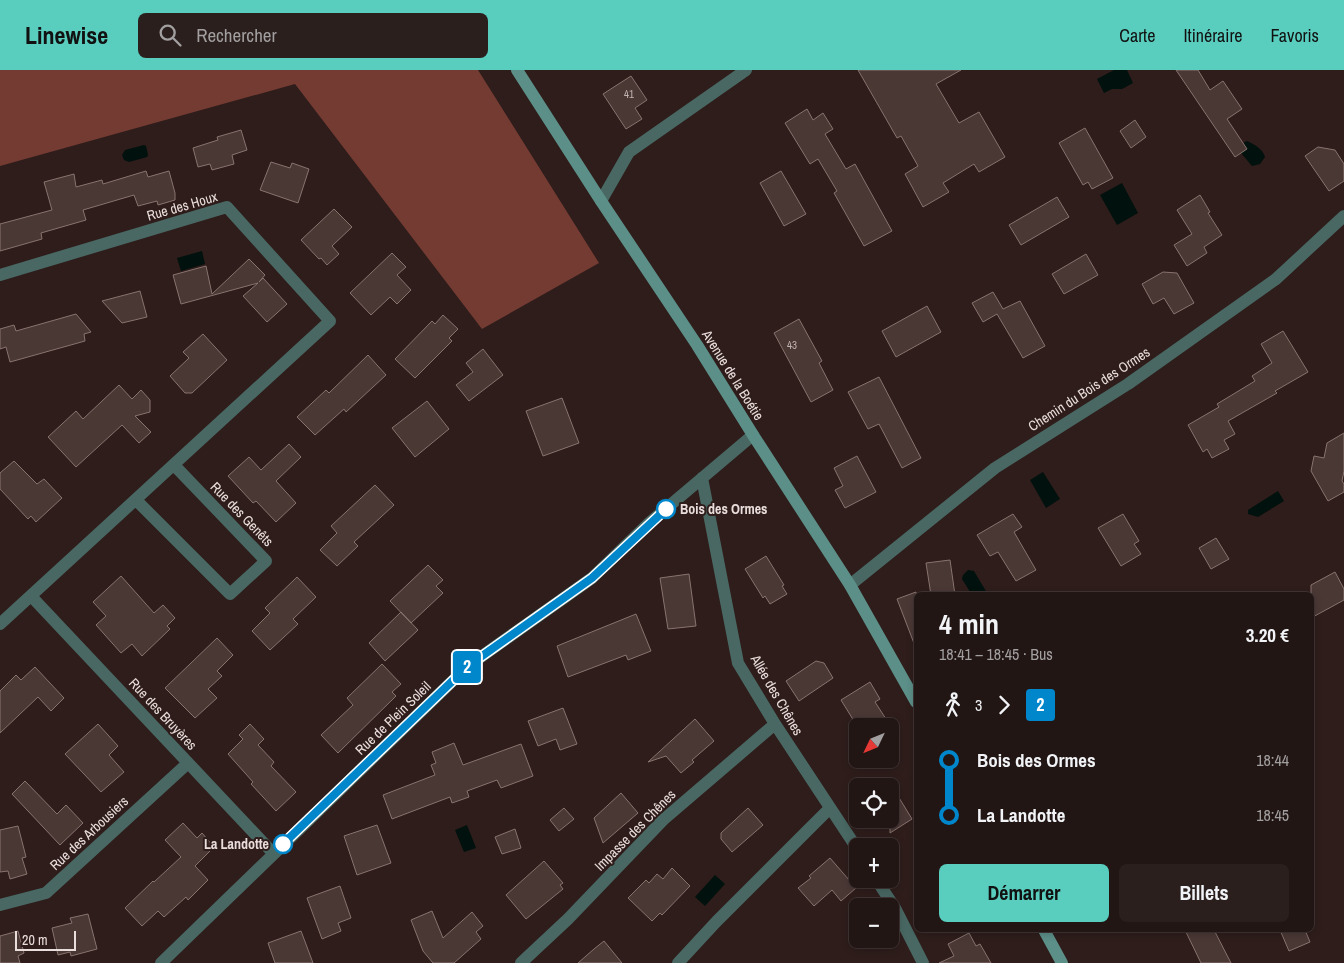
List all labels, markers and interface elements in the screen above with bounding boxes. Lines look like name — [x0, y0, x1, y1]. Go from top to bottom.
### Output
search box — [138, 13, 488, 58]
text: Linewise — [25, 19, 108, 51]
icon: search — [156, 21, 184, 49]
text: Rechercher — [196, 22, 277, 48]
text: Carte — [1119, 23, 1155, 48]
text: Itinéraire — [1183, 23, 1243, 48]
text: Favoris — [1271, 23, 1319, 48]
house number: 41 — [624, 87, 634, 101]
street label: Rue des Houx — [145, 187, 220, 225]
street label: Avenue de la Boétie — [697, 326, 768, 424]
house number: 43 — [787, 338, 797, 352]
street label: Chemin du Bois des Ormes — [1025, 343, 1154, 435]
street label: Rue des Genêts — [207, 478, 277, 550]
marker: Bois des Ormes — [656, 499, 676, 519]
place label: Bois des Ormes — [680, 500, 767, 518]
text: 4 min — [939, 605, 999, 643]
text: 3.20 € — [1246, 622, 1289, 648]
text: 18:41 – 18:45 · Bus — [939, 643, 1053, 665]
line badge: 2 — [451, 651, 483, 683]
street label: Allée des Chênes — [746, 651, 807, 739]
text: 2 — [463, 654, 471, 679]
street label: Rue des Bruyères — [125, 674, 201, 754]
street label: Rue de Plein Soleil — [351, 677, 435, 759]
icon: walk — [939, 691, 967, 719]
icon: forward — [990, 691, 1018, 719]
text: 2 — [1036, 692, 1045, 717]
text: 3 — [975, 694, 982, 716]
north arrow — [849, 718, 899, 768]
map controls — [849, 718, 899, 948]
text: Bois des Ormes — [977, 747, 1096, 773]
text: 18:44 — [1256, 749, 1289, 771]
button: locate — [849, 778, 899, 828]
street label: Impasse des Chênes — [591, 785, 680, 874]
street label: Rue des Arbousiers — [46, 792, 132, 874]
text: La Landotte — [977, 802, 1065, 828]
text: 18:45 — [1256, 804, 1289, 826]
marker: La Landotte — [273, 834, 293, 854]
place label: La Landotte — [204, 835, 269, 853]
button: + — [849, 838, 899, 888]
button: Démarrer — [939, 864, 1109, 922]
button: Billets — [1119, 864, 1289, 922]
button: − — [849, 898, 899, 948]
scale bar — [15, 928, 76, 951]
text: 20 m — [22, 931, 48, 949]

